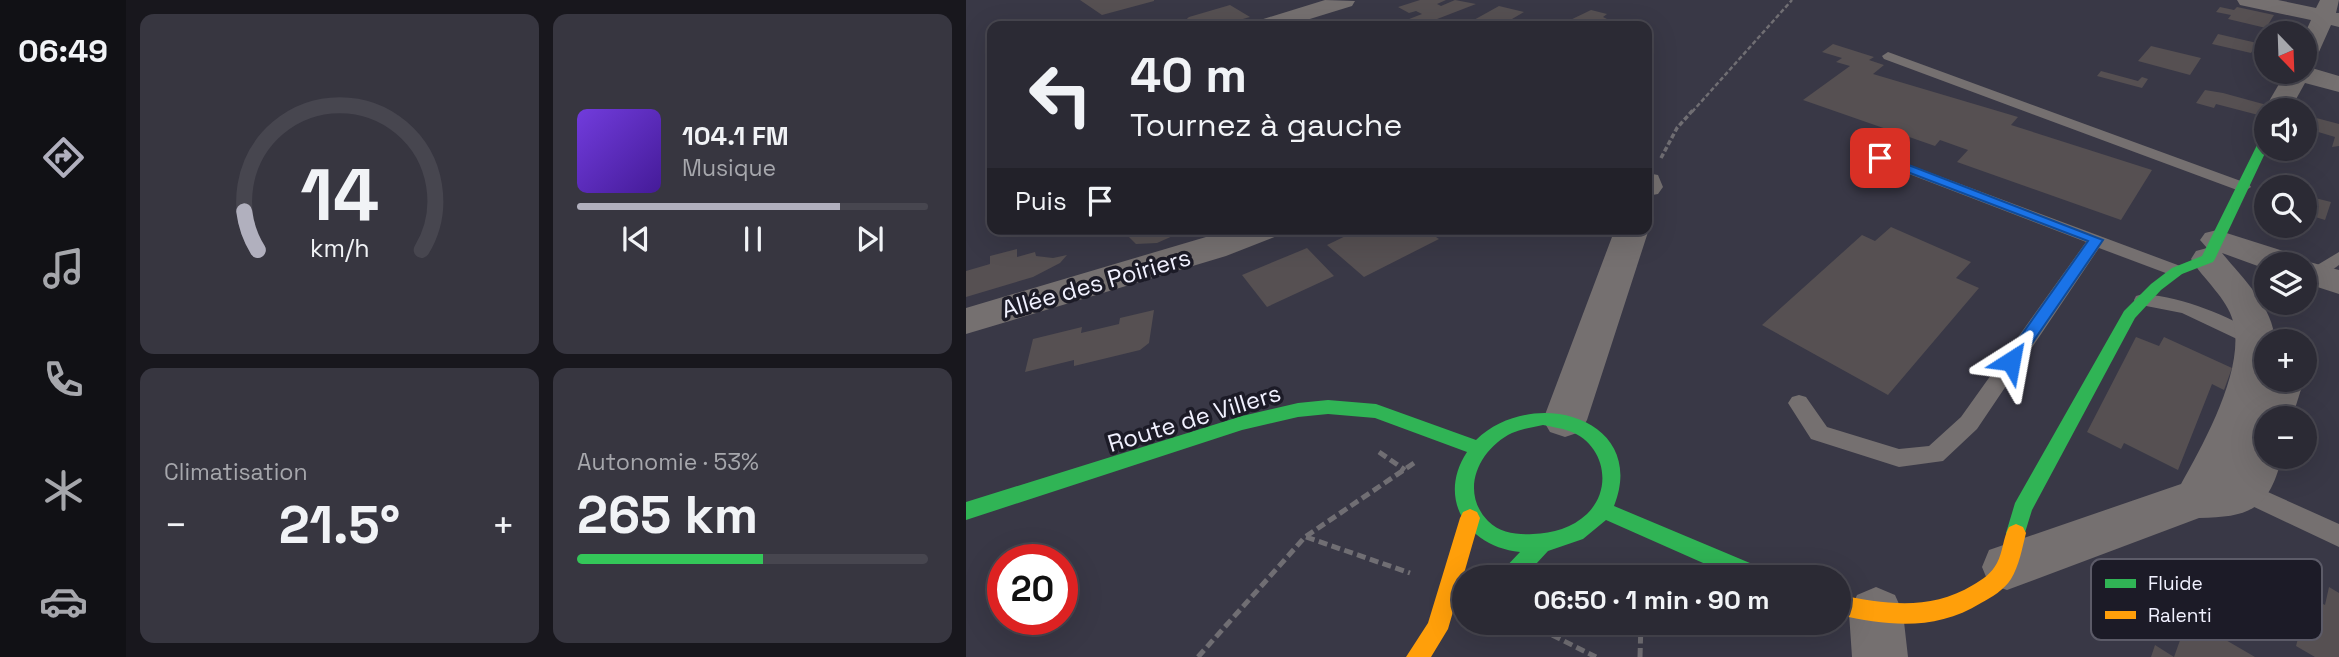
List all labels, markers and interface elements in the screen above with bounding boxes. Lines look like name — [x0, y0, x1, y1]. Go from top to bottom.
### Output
north arrow — [2254, 21, 2317, 84]
map controls — [2254, 21, 2317, 469]
text: 06:49 — [18, 31, 108, 71]
text: 40 m — [1130, 44, 1247, 106]
icon: left — [1015, 49, 1106, 140]
button: sound — [2254, 98, 2317, 161]
text: Tournez à gauche — [1130, 105, 1402, 145]
text: 104.1 FM — [682, 119, 789, 153]
pin — [1850, 128, 1910, 188]
icon: directions — [39, 133, 88, 182]
icon: arrive — [1861, 139, 1899, 177]
text: 14 — [300, 148, 379, 241]
text: Musique — [682, 153, 776, 183]
button: search — [2254, 175, 2317, 238]
icon: arrive — [1081, 182, 1119, 220]
text: Puis — [1015, 184, 1067, 218]
icon: previous — [617, 220, 655, 258]
icon: pause — [734, 220, 772, 258]
icon: next — [851, 220, 889, 258]
text: km/h — [310, 232, 369, 264]
street label: Allée des Poiriers — [998, 241, 1194, 325]
icon: music — [39, 244, 88, 293]
button: layers — [2254, 252, 2317, 315]
position arrow — [1974, 324, 2048, 398]
button: + — [2254, 329, 2317, 392]
icon: phone — [39, 355, 88, 404]
street label: Route de Villers — [1104, 377, 1284, 459]
button: − — [2254, 406, 2317, 469]
text: Autonomie · 53% — [577, 447, 759, 477]
text: Climatisation — [164, 457, 308, 487]
icon: climate — [39, 466, 88, 515]
text: 265 km — [577, 482, 758, 548]
text: 21.5° — [279, 492, 400, 558]
text: − — [164, 501, 188, 549]
text: + — [491, 501, 515, 549]
speed limit sign: 20 — [987, 544, 1078, 635]
legend — [2091, 559, 2322, 640]
text: Fluide — [2148, 571, 2203, 596]
icon: car — [39, 577, 88, 626]
text: 06:50 · 1 min · 90 m — [1533, 583, 1770, 617]
text: Ralenti — [2148, 603, 2212, 628]

